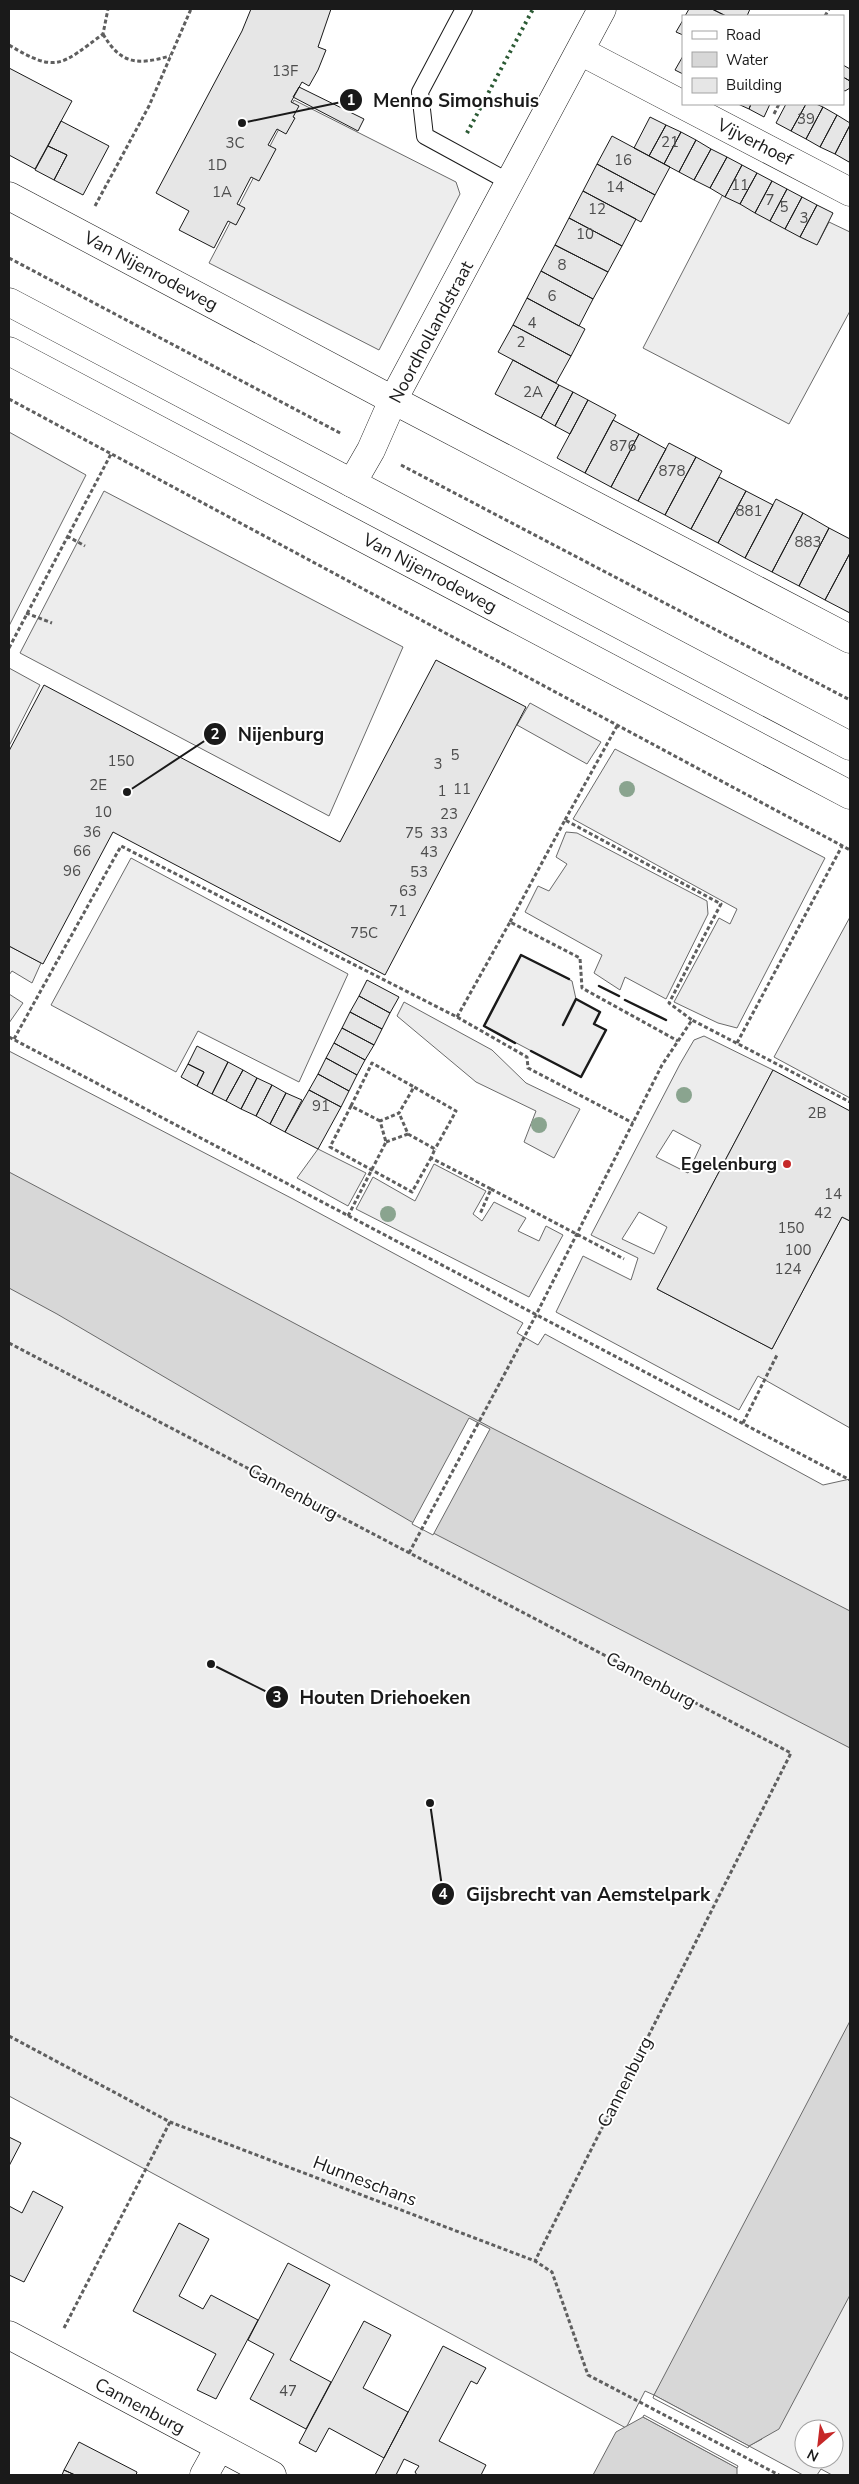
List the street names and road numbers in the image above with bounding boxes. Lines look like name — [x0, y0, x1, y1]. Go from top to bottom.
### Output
street label: Vijverhoef — [712, 112, 798, 172]
street label: Van Nijenrodeweg — [79, 225, 222, 317]
street label: Noordhollandstraat — [383, 256, 479, 407]
street label: Van Nijenrodeweg — [358, 527, 501, 619]
street label: Cannenburg — [244, 1458, 342, 1526]
street label: Cannenburg — [602, 1646, 700, 1714]
street label: Cannenburg — [592, 2032, 658, 2132]
street label: Hunneschans — [310, 2150, 420, 2212]
street label: Cannenburg — [91, 2372, 189, 2440]

